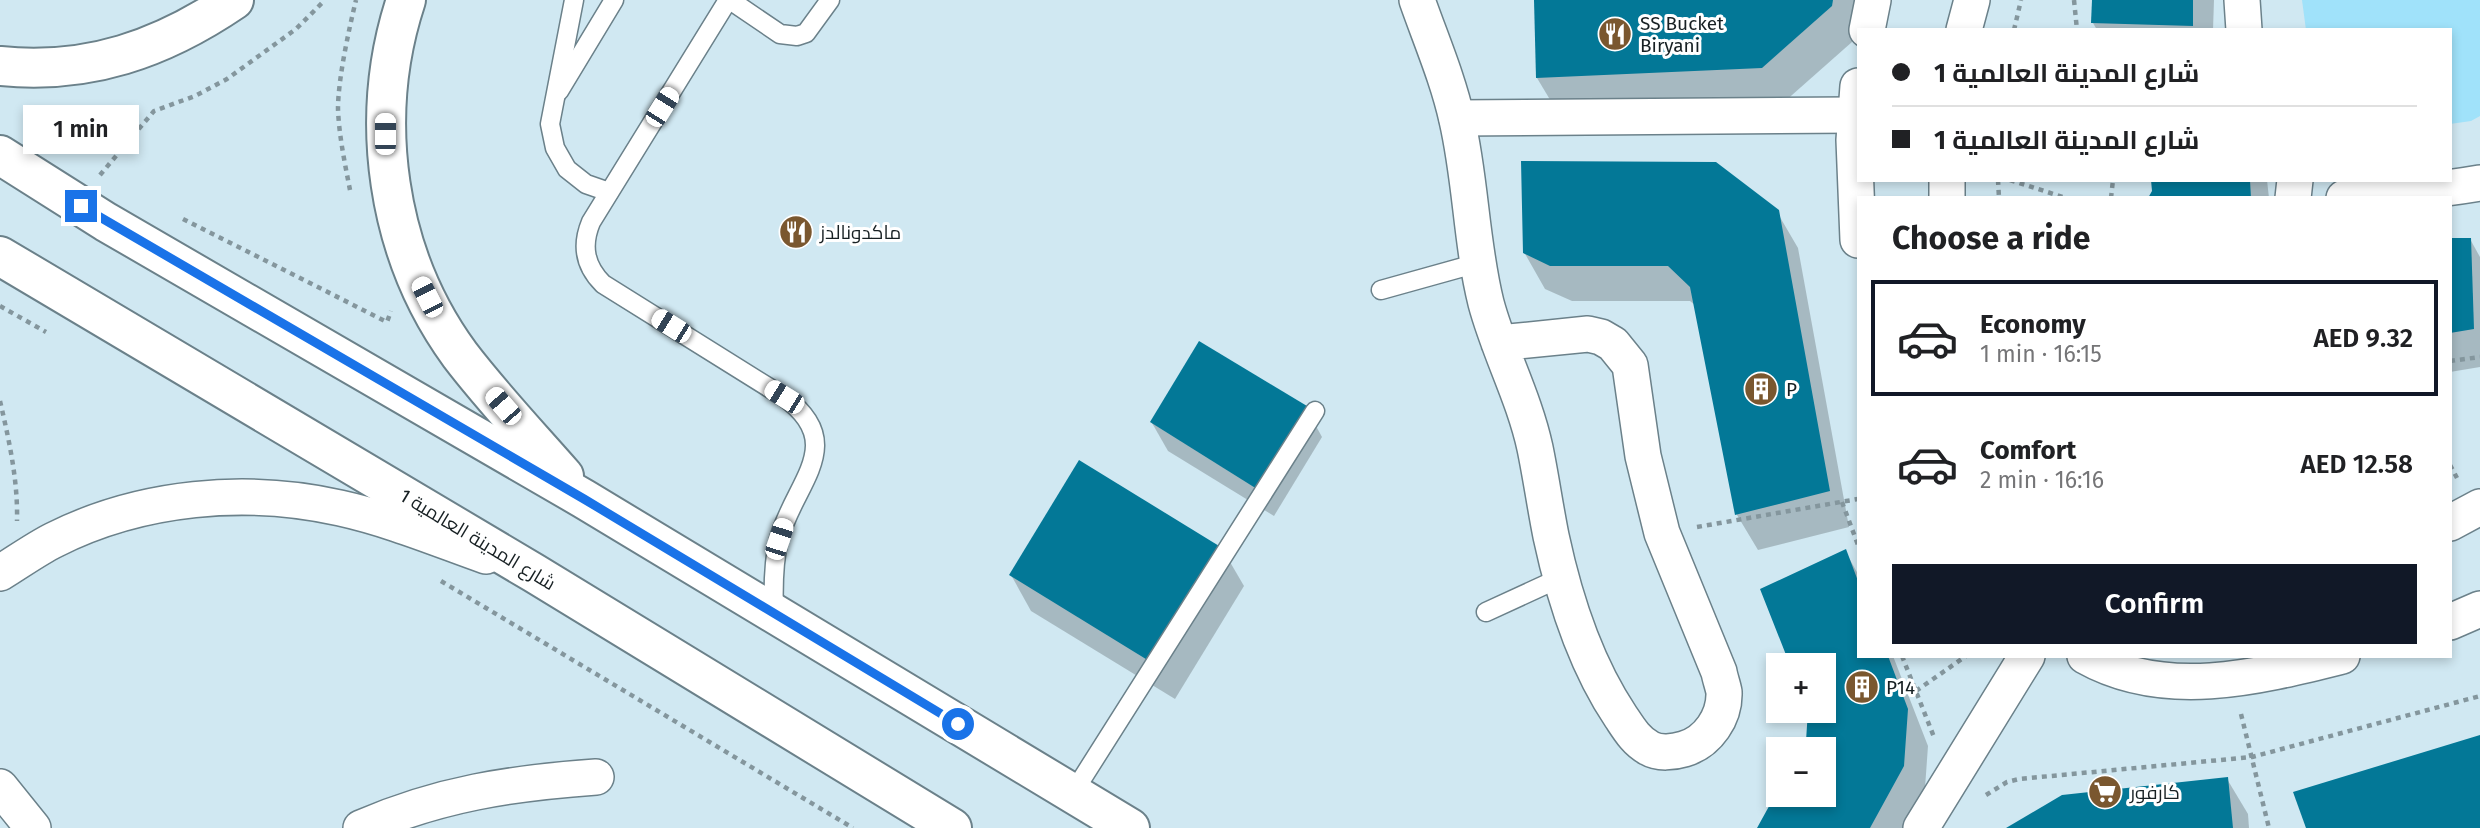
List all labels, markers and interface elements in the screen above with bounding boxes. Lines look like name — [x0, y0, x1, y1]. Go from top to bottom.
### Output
place label: SS Bucket Biryani — [1640, 12, 1724, 57]
restaurant icon: SS Bucket Biryani — [1596, 15, 1634, 53]
text: شارع المدينة العالمية 1 — [1934, 58, 2199, 89]
car — [642, 84, 683, 130]
callout: 1 min — [23, 104, 139, 154]
car — [375, 113, 396, 155]
text: 1 min — [53, 115, 109, 143]
text: شارع المدينة العالمية 1 — [1934, 125, 2199, 156]
route end — [65, 190, 97, 222]
restaurant icon: ماكدونالدز — [777, 213, 815, 251]
text: Choose a ride — [1892, 219, 2090, 257]
place label: ماكدونالدز — [819, 221, 901, 244]
car — [409, 274, 446, 320]
car — [648, 306, 695, 346]
icon: car — [1896, 307, 1959, 370]
text: Economy — [1980, 309, 2086, 340]
text: AED 9.32 — [2313, 323, 2413, 354]
text: 1 min · 16:15 — [1980, 340, 2102, 368]
building icon: P — [1742, 370, 1780, 408]
car — [761, 377, 808, 417]
place label: P — [1786, 378, 1797, 401]
car — [482, 383, 525, 429]
icon: car — [1896, 433, 1959, 496]
text: Comfort — [1980, 435, 2076, 466]
text: AED 12.58 — [2300, 449, 2413, 480]
text: 2 min · 16:16 — [1980, 466, 2104, 494]
street label: شارع المدينة العالمية 1 — [395, 484, 560, 597]
car — [763, 516, 796, 562]
button: Confirm — [1892, 564, 2417, 644]
map controls — [1766, 653, 1836, 807]
button: + — [1766, 653, 1836, 723]
building icon: P14 — [1843, 668, 1881, 706]
place label: P14 — [1886, 676, 1915, 699]
route start — [942, 708, 974, 740]
button: − — [1766, 737, 1836, 807]
supermarket icon: كارفور — [2086, 773, 2124, 811]
place label: كارفور — [2129, 781, 2180, 804]

